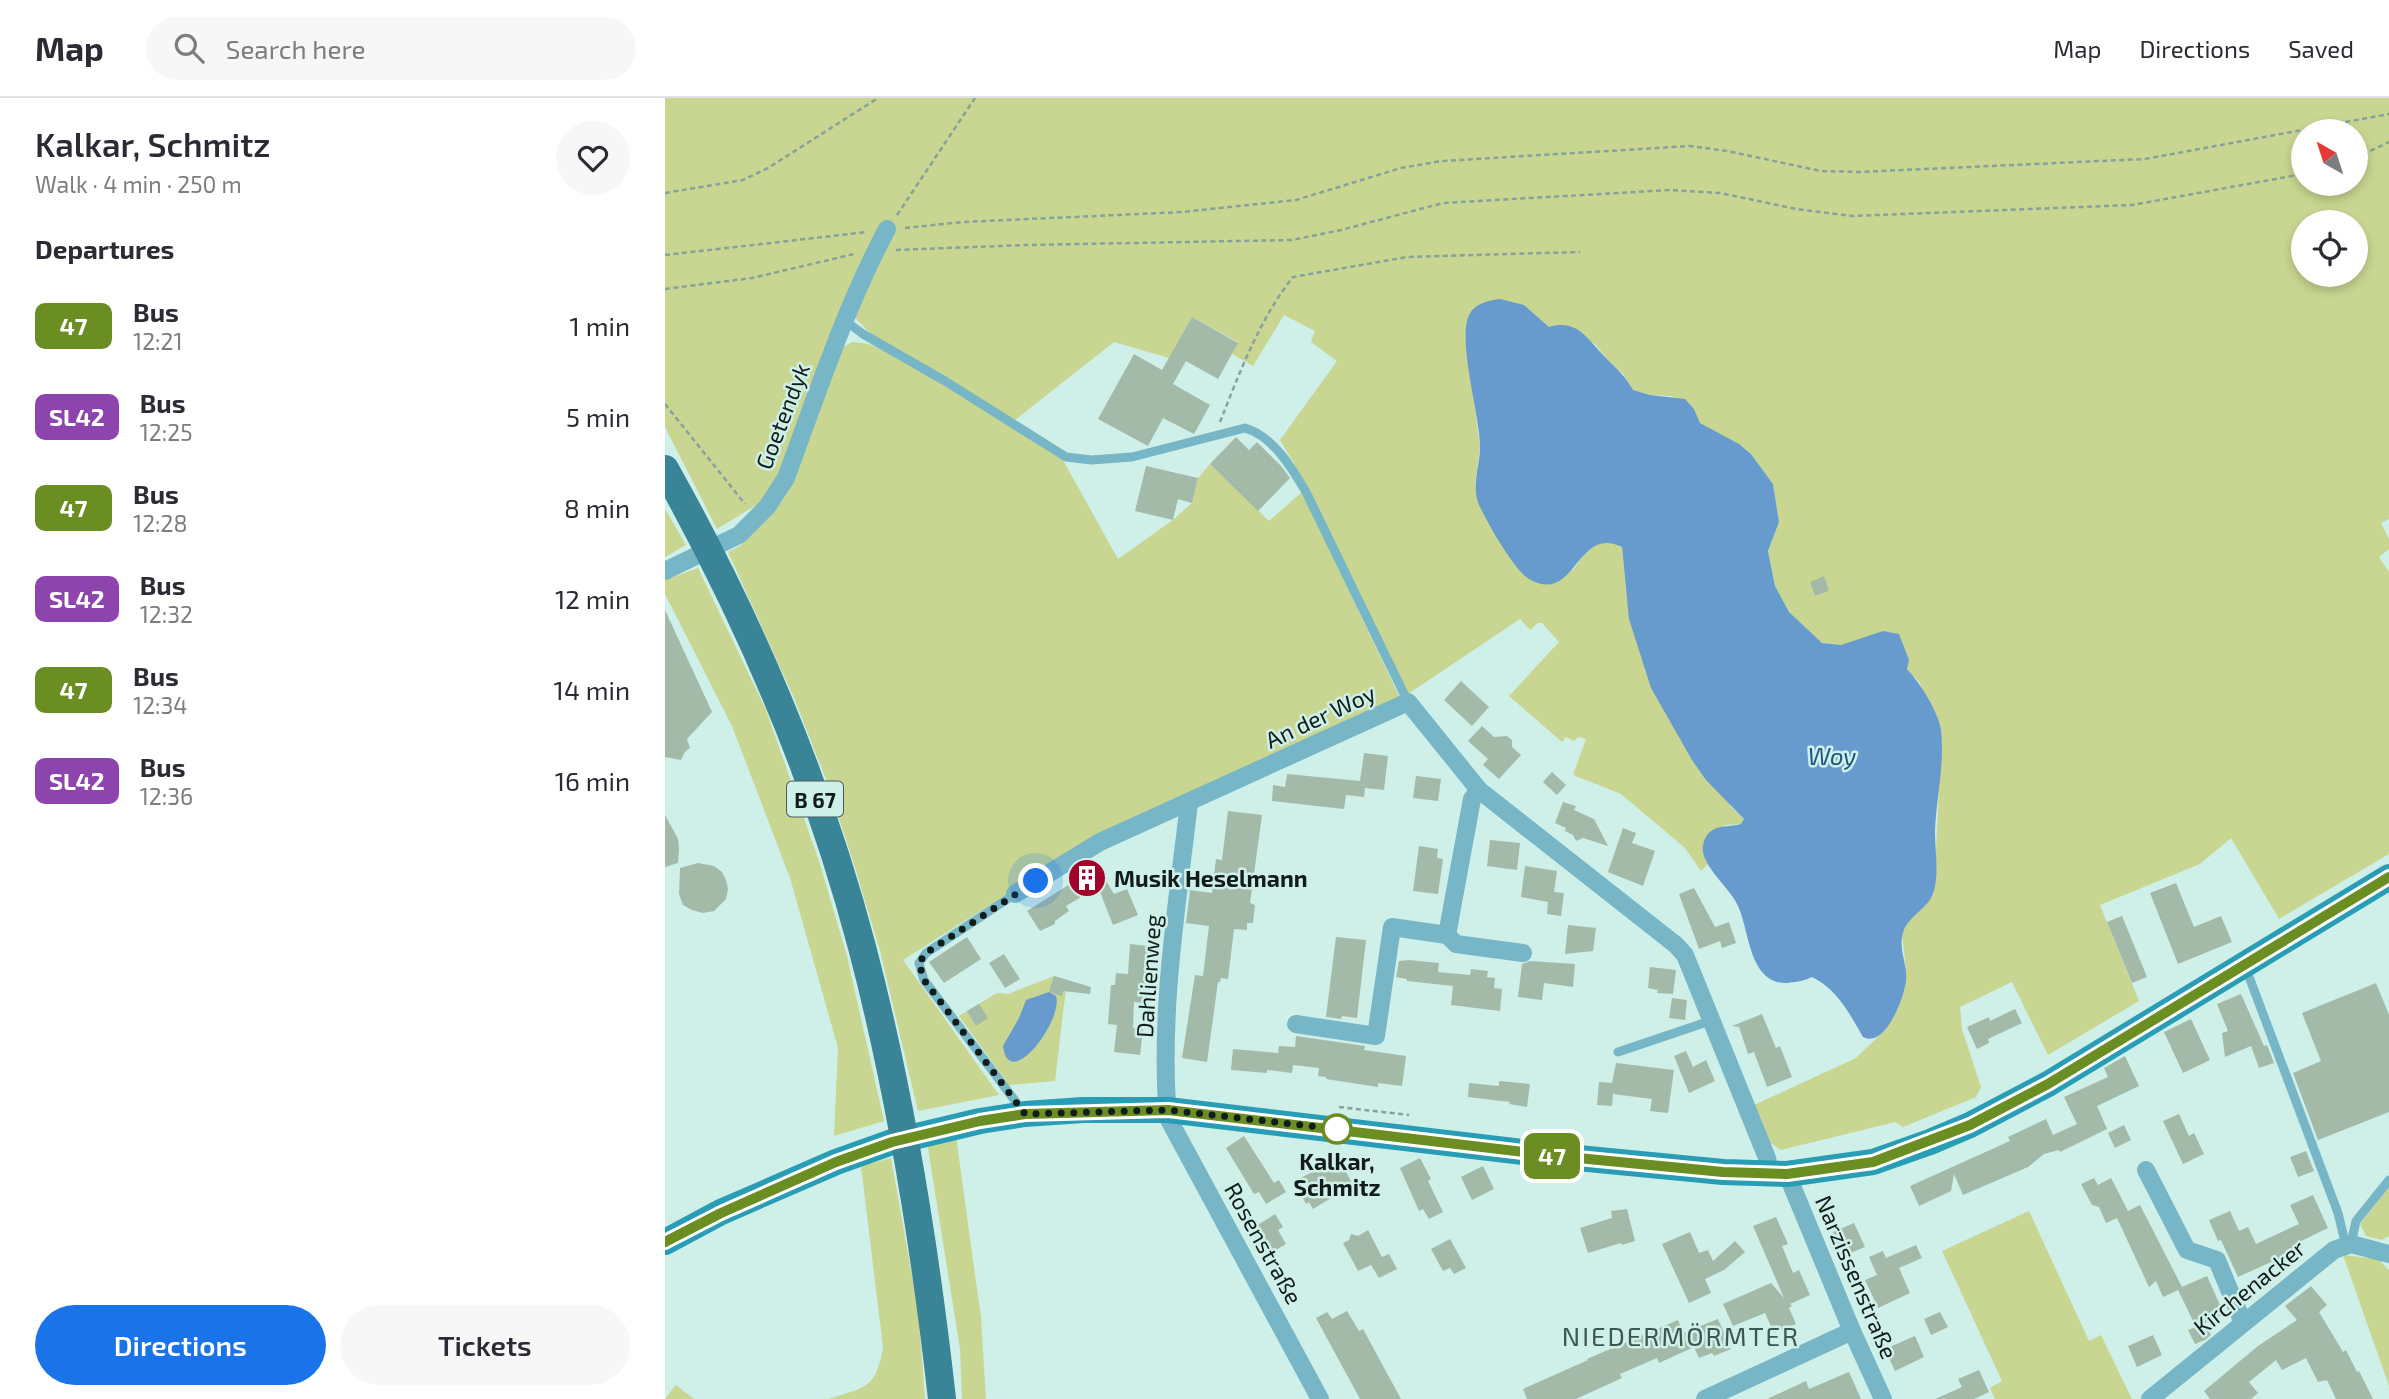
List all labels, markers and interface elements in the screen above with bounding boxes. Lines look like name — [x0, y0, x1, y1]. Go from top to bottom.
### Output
search box — [146, 17, 636, 80]
text: Map — [35, 28, 104, 68]
icon: search — [170, 29, 208, 67]
text: Search here — [226, 33, 365, 64]
text: Map — [2053, 34, 2101, 63]
text: Directions — [2139, 34, 2250, 63]
text: Saved — [2288, 34, 2354, 63]
north arrow — [2291, 119, 2368, 196]
map controls — [2291, 119, 2368, 287]
button: heart — [556, 121, 630, 195]
text: Kalkar, Schmitz — [35, 124, 270, 164]
text: Walk · 4 min · 250 m — [35, 170, 242, 198]
button: locate — [2291, 210, 2368, 287]
text: Departures — [35, 233, 174, 264]
text: Bus — [133, 296, 179, 327]
text: 1 min — [570, 310, 630, 341]
text: 47 — [60, 311, 87, 340]
text: 12:21 — [133, 327, 183, 355]
street label: Goetendyk — [749, 359, 815, 473]
text: Bus — [140, 387, 186, 418]
text: 5 min — [566, 401, 630, 432]
text: SL42 — [49, 402, 105, 431]
text: 12:25 — [140, 418, 192, 446]
text: Bus — [133, 478, 179, 509]
text: 8 min — [564, 492, 630, 523]
text: 47 — [60, 493, 87, 522]
text: 12:28 — [133, 509, 187, 537]
text: Bus — [140, 569, 186, 600]
text: 12 min — [555, 583, 630, 614]
text: SL42 — [49, 584, 105, 613]
text: 12:32 — [140, 600, 193, 628]
text: Bus — [133, 660, 179, 691]
text: 14 min — [554, 674, 630, 705]
text: 47 — [60, 675, 87, 704]
street label: An der Woy — [1260, 678, 1380, 754]
text: 12:34 — [133, 691, 187, 719]
water label: Woy — [1808, 741, 1856, 770]
text: Bus — [140, 751, 186, 782]
text: 16 min — [555, 765, 630, 796]
text: SL42 — [49, 766, 105, 795]
text: 12:36 — [140, 782, 193, 810]
road number: B 67 — [787, 782, 843, 816]
building icon: Musik Heselmann — [1066, 857, 1108, 899]
your location — [1018, 863, 1053, 898]
place label: Musik Heselmann — [1114, 864, 1308, 892]
street label: Dahlienweg — [1130, 913, 1166, 1039]
marker: Kalkar, Schmitz — [1322, 1114, 1352, 1144]
line badge: 47 — [1521, 1133, 1583, 1179]
text: 47 — [1538, 1141, 1566, 1170]
place label: Kalkar, Schmitz — [1293, 1147, 1381, 1201]
street label: Rosenstraße — [1219, 1177, 1309, 1309]
street label: Narzissenstraße — [1810, 1191, 1904, 1363]
street label: Kirchenacker — [2188, 1234, 2310, 1340]
button: Directions — [35, 1305, 326, 1385]
button: Tickets — [340, 1305, 630, 1385]
district label: NIEDERMÖRMTER — [1562, 1320, 1800, 1351]

